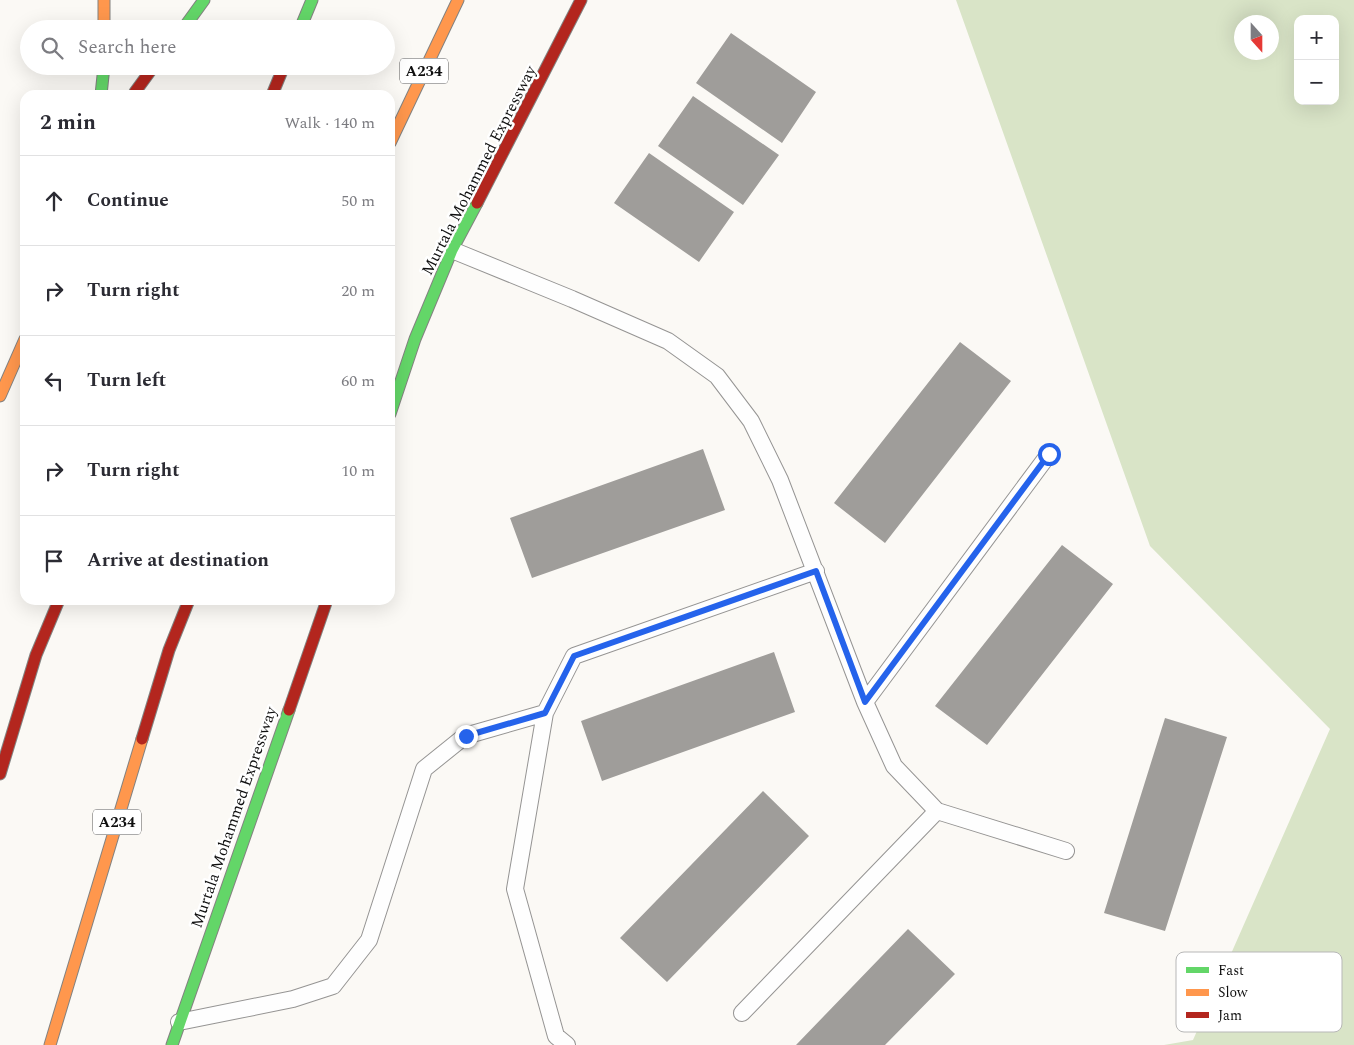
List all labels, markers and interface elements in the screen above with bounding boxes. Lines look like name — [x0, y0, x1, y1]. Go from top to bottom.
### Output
north arrow — [1234, 15, 1279, 60]
map controls — [1294, 15, 1339, 105]
button: + — [1294, 15, 1339, 60]
search box — [20, 20, 395, 75]
text: Search here — [78, 33, 177, 62]
icon: search — [38, 34, 66, 62]
road number: A234 — [400, 58, 448, 84]
street label: Murtala Mohammed Expressway — [415, 60, 543, 279]
button: − — [1294, 60, 1339, 105]
text: 2 min — [40, 107, 96, 139]
text: Walk · 140 m — [284, 111, 375, 135]
text: Continue — [87, 186, 169, 215]
icon: ahead — [40, 187, 68, 215]
text: 50 m — [341, 189, 375, 213]
text: Turn right — [87, 276, 180, 305]
icon: right — [40, 277, 68, 305]
text: 20 m — [341, 279, 375, 303]
text: Turn left — [87, 366, 166, 395]
icon: left — [40, 367, 68, 395]
text: 60 m — [341, 369, 375, 393]
route start — [1038, 443, 1061, 466]
text: Turn right — [87, 456, 180, 485]
icon: right — [40, 457, 68, 485]
text: 10 m — [341, 459, 375, 483]
text: Arrive at destination — [87, 546, 269, 575]
icon: arrive — [40, 547, 68, 575]
street label: Murtala Mohammed Expressway — [185, 702, 284, 931]
route end — [455, 725, 478, 748]
road number: A234 — [93, 810, 141, 834]
legend — [1176, 952, 1342, 1032]
text: Fast — [1218, 960, 1244, 981]
text: Slow — [1218, 982, 1248, 1003]
text: Jam — [1218, 1005, 1242, 1026]

